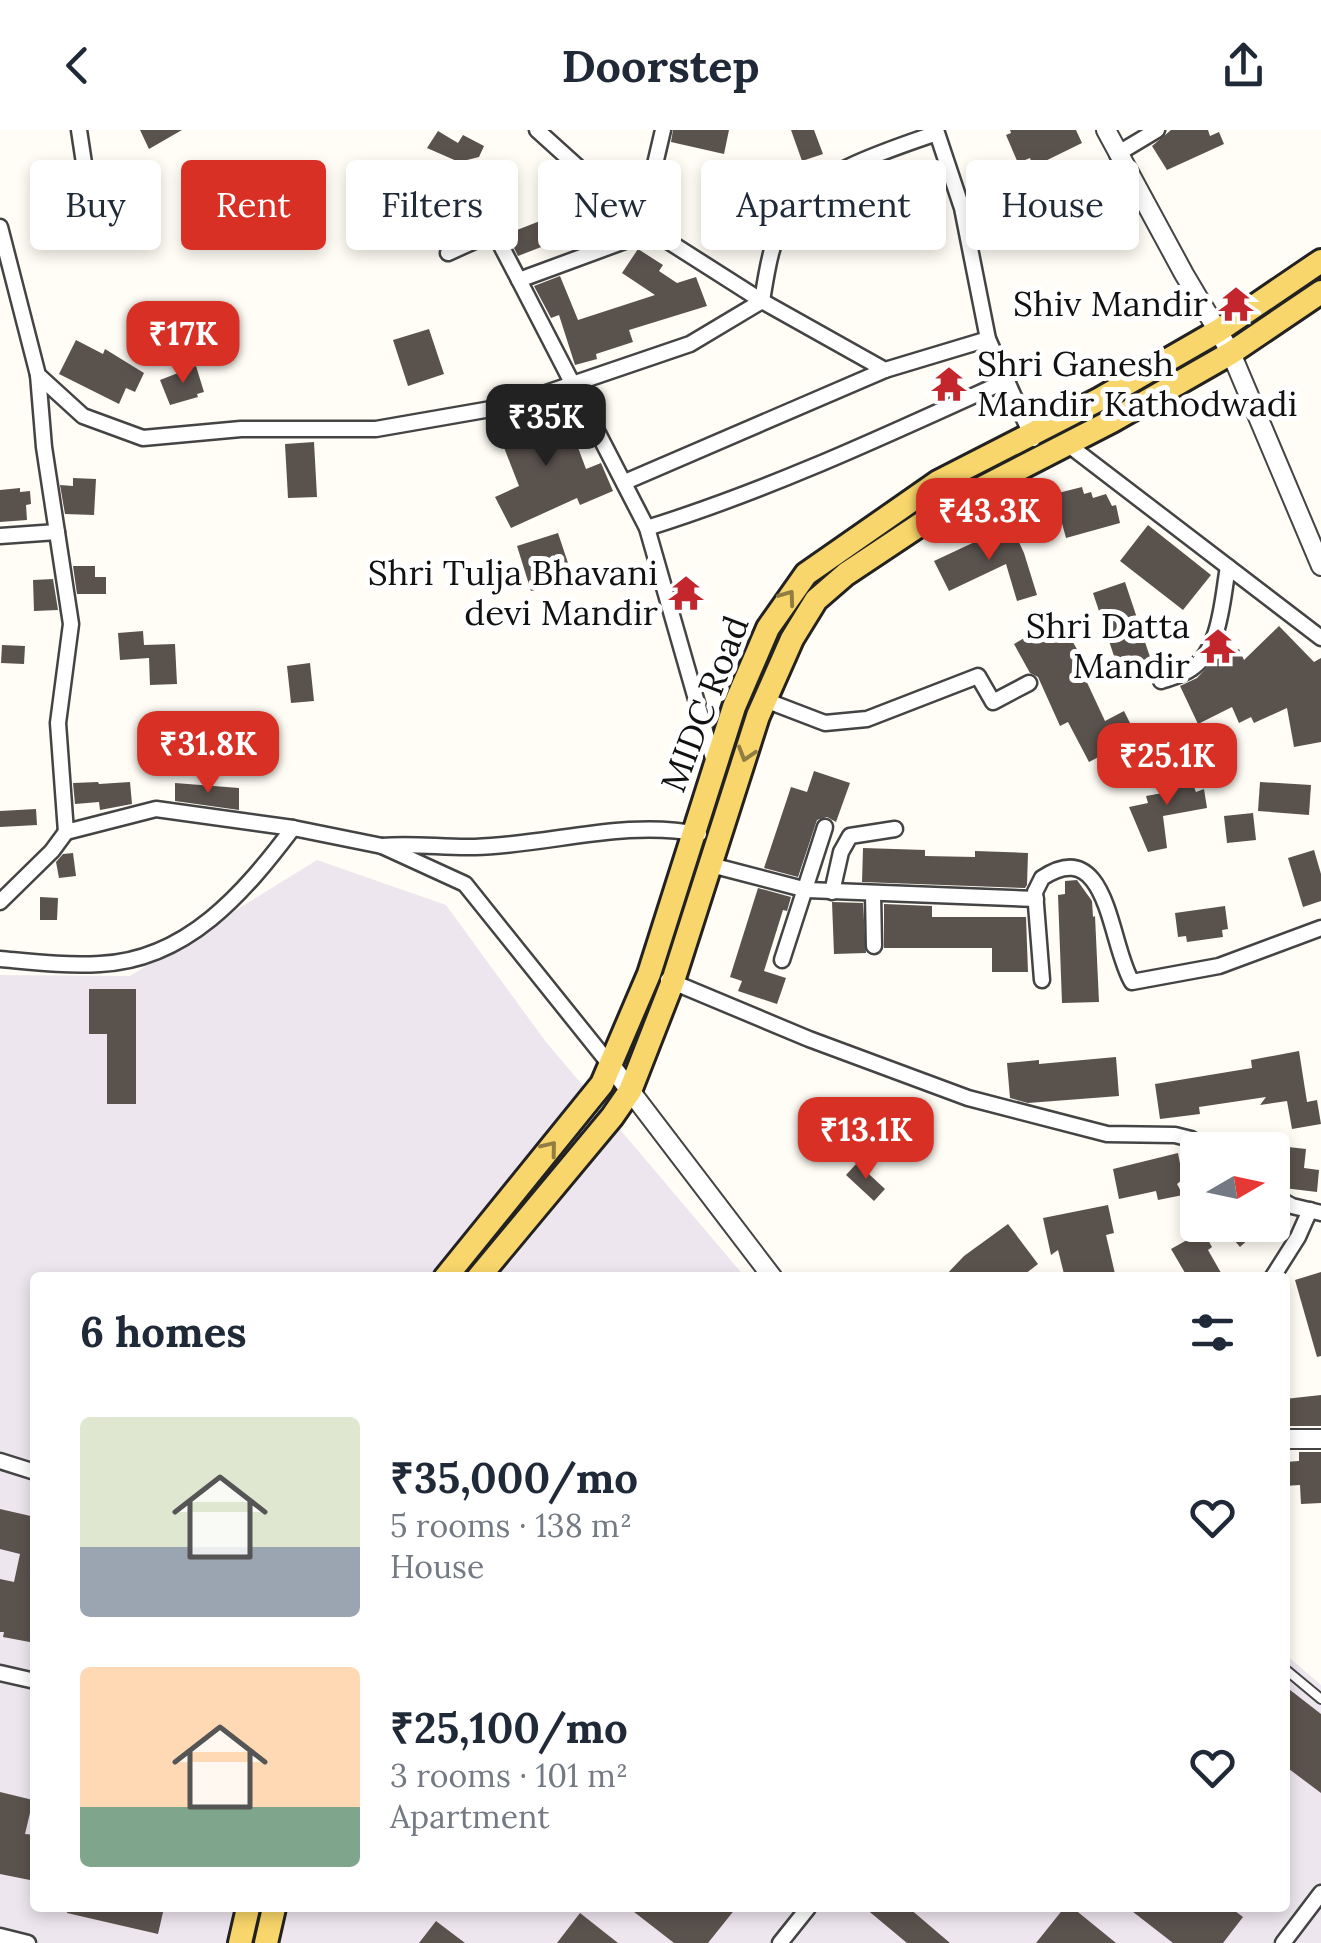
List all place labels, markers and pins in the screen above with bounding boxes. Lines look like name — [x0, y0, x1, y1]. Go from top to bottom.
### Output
place label: Shiv Mandir — [1013, 281, 1208, 326]
temple icon: Shiv Mandir — [1217, 285, 1255, 323]
pin: ₹17K — [124, 301, 242, 386]
place label: Shri Ganesh Mandir Kathodwadi — [977, 341, 1298, 426]
temple icon: Shri Ganesh Mandir Kathodwadi — [930, 365, 968, 403]
pin: ₹35K — [487, 384, 605, 469]
pin: ₹43.3K — [908, 478, 1070, 563]
place label: Shri Tulja Bhavani devi Mandir — [368, 550, 658, 635]
temple icon: Shri Tulja Bhavani devi Mandir — [667, 574, 705, 612]
place label: Shri Datta Mandir — [1026, 603, 1190, 688]
temple icon: Shri Datta Mandir — [1199, 627, 1237, 665]
pin: ₹31.8K — [127, 711, 289, 796]
pin: ₹25.1K — [1086, 723, 1248, 808]
pin: ₹13.1K — [785, 1097, 947, 1182]

